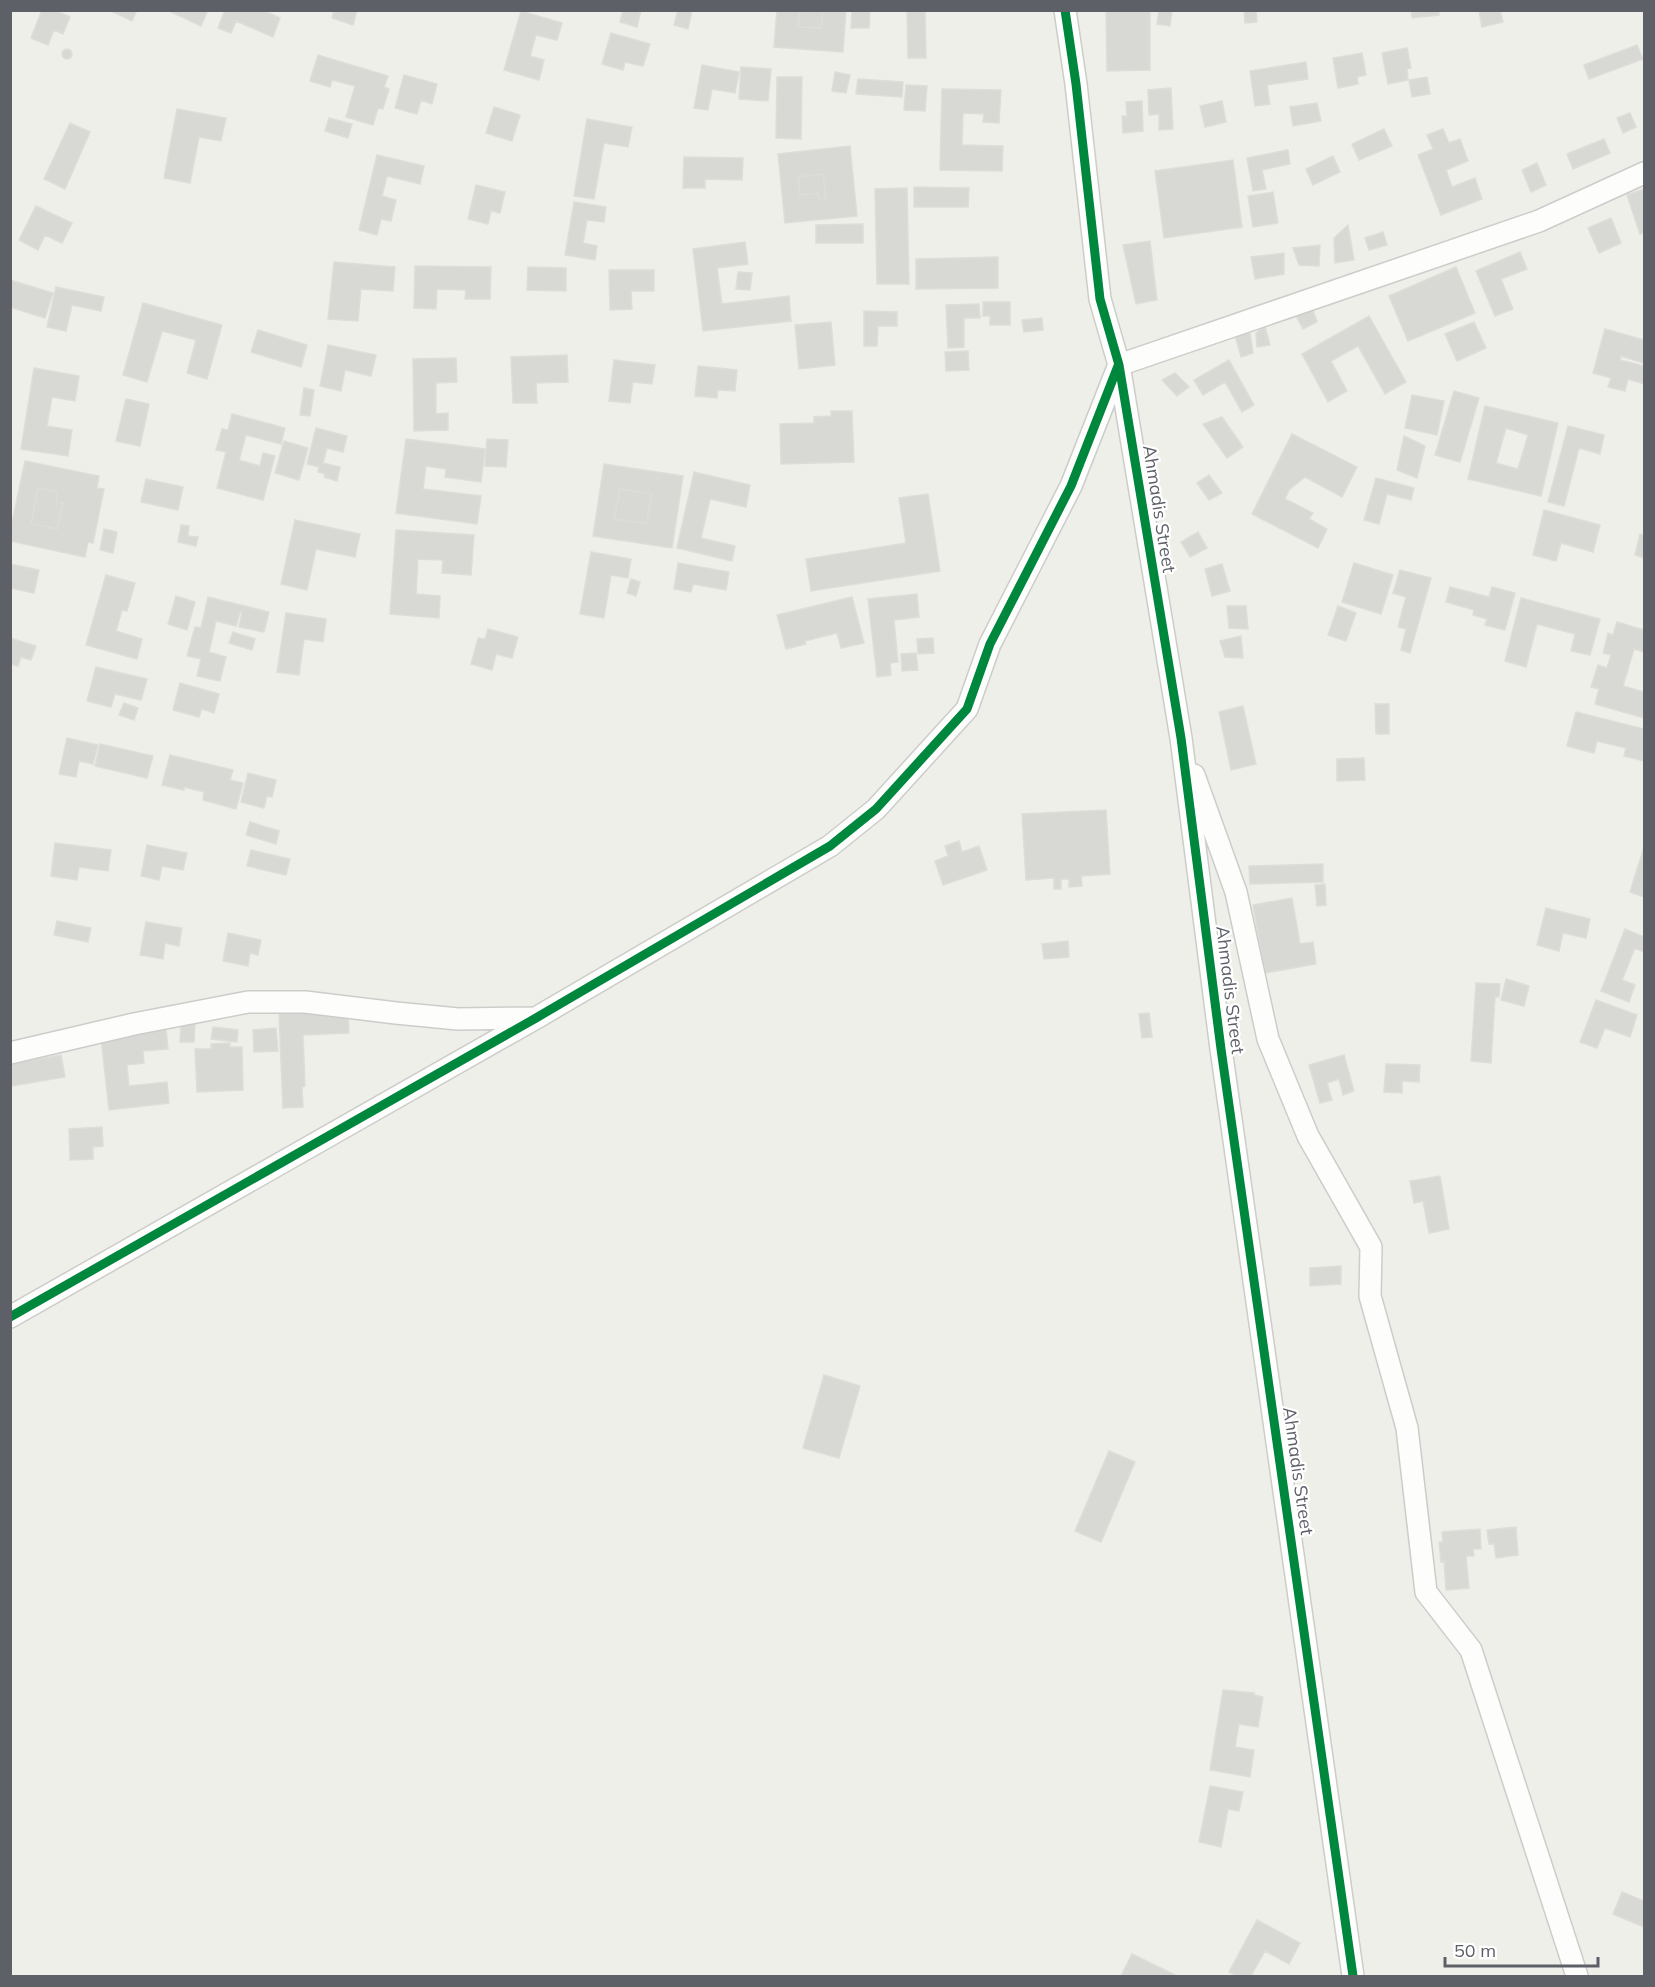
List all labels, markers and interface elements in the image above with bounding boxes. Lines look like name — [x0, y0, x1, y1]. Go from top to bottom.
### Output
street label: Ahmadis Street — [1138, 443, 1181, 574]
street label: Ahmadis Street — [1211, 925, 1250, 1055]
street label: Ahmadis Street — [1278, 1406, 1319, 1536]
scale bar — [1445, 1930, 1598, 1968]
text: 50 m — [1454, 1939, 1496, 1962]

